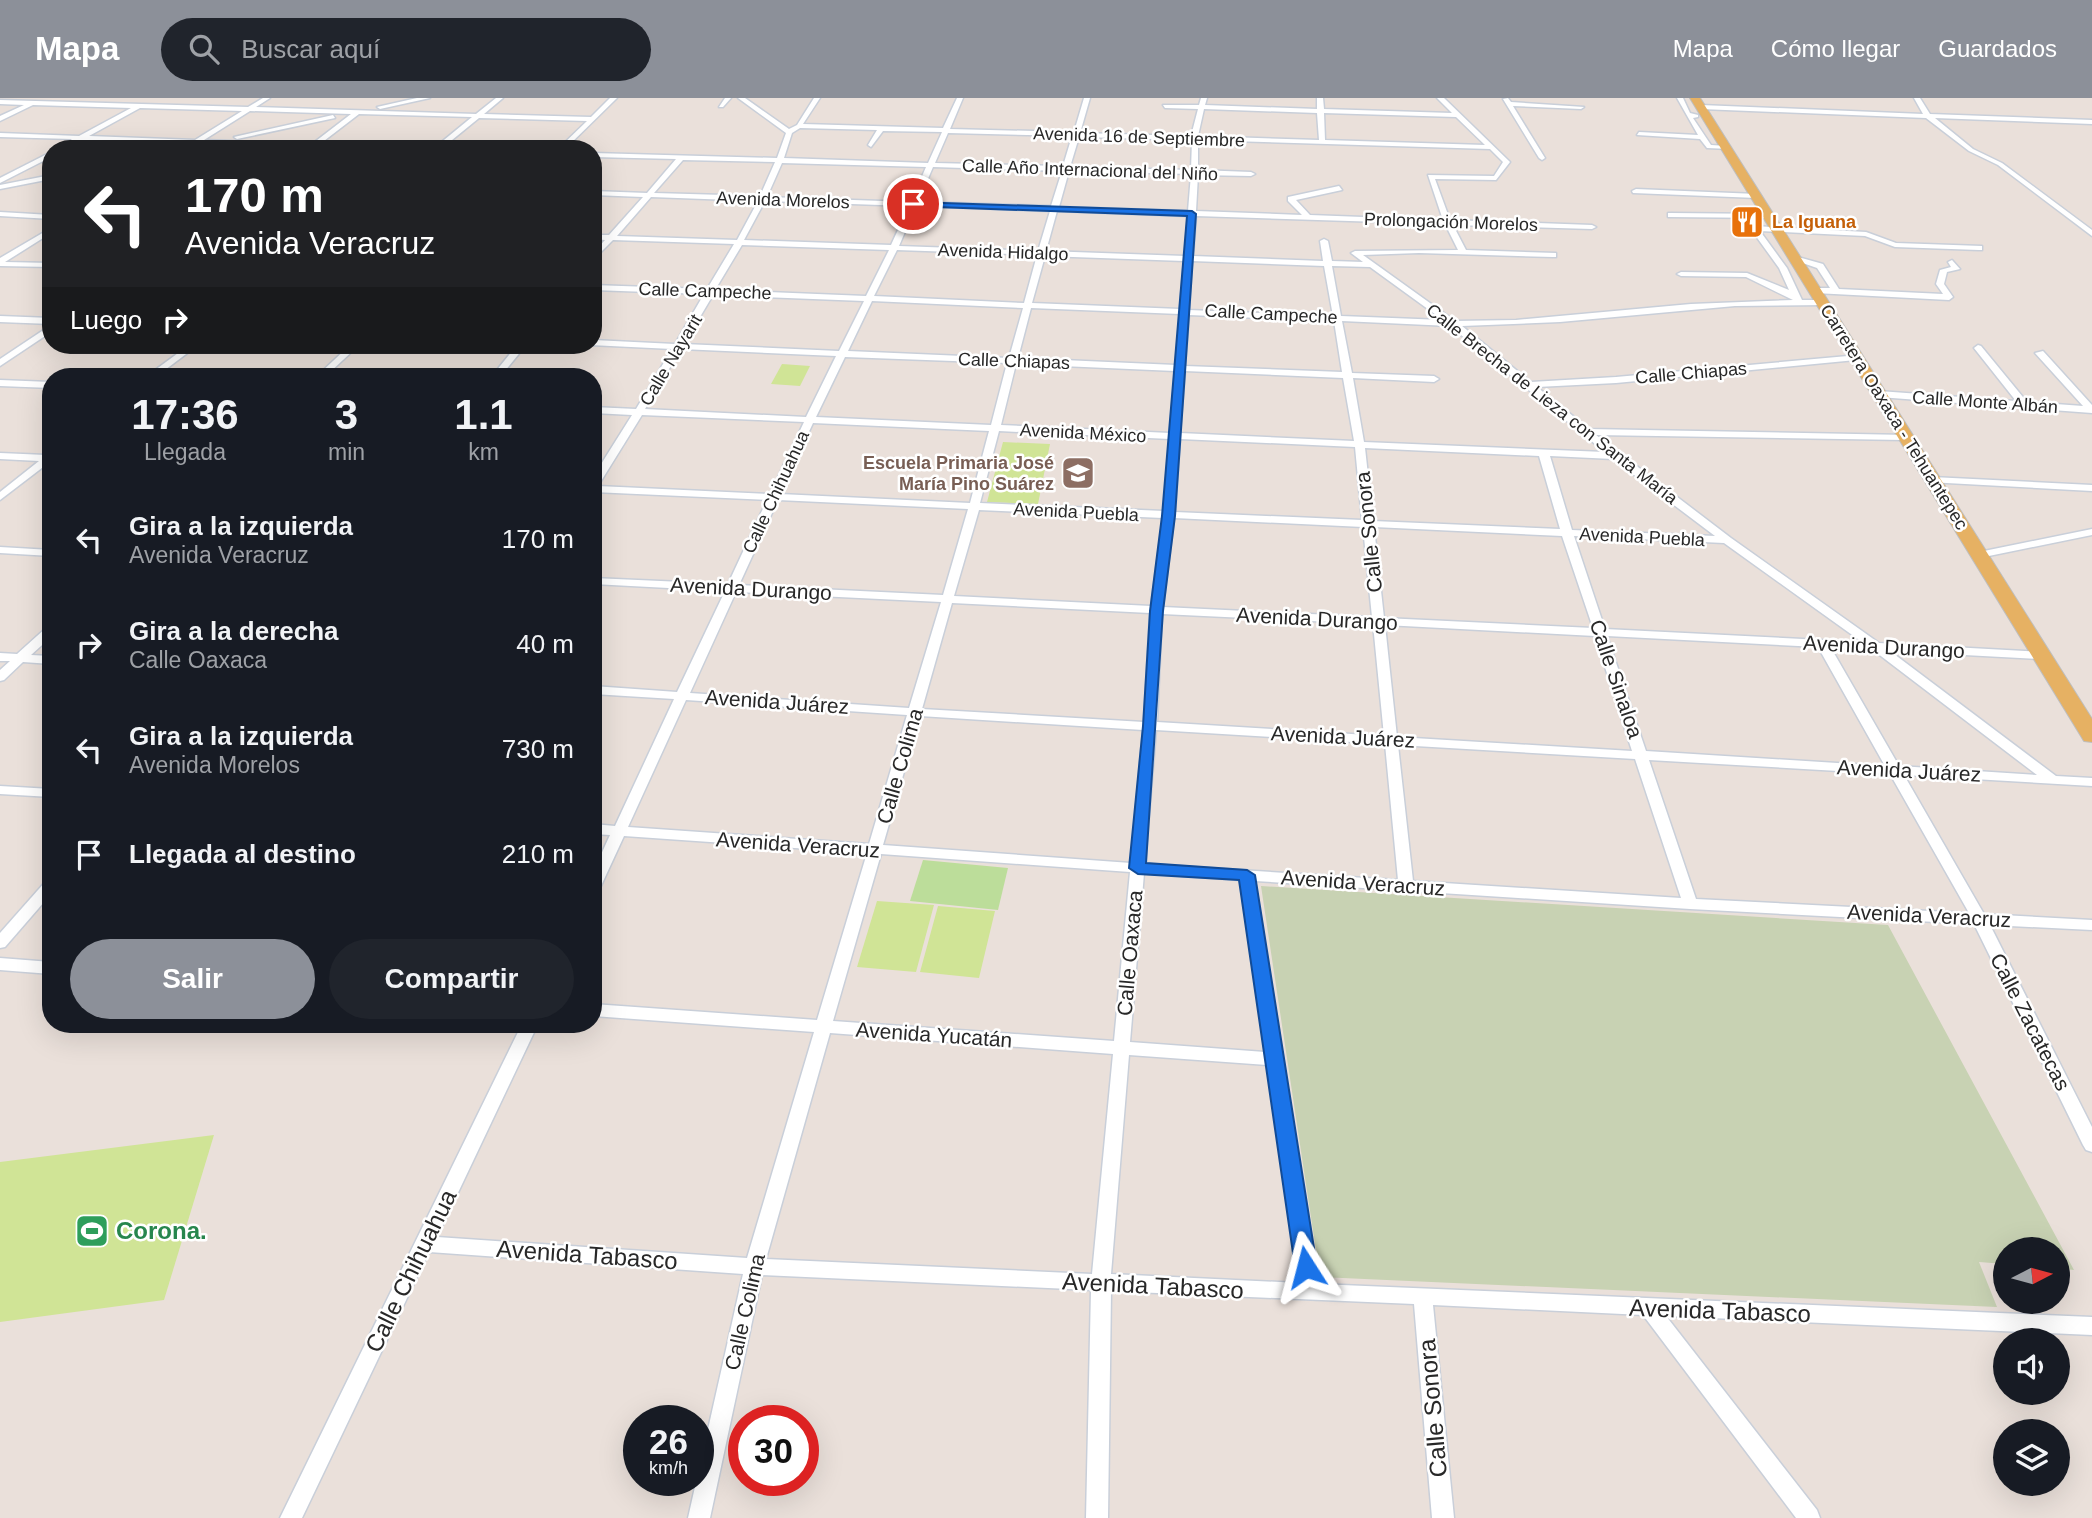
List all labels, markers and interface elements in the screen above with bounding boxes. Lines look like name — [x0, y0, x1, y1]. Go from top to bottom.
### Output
search box — [161, 18, 651, 81]
text: Mapa — [35, 30, 119, 67]
icon: search — [185, 30, 223, 68]
text: Buscar aquí — [241, 34, 380, 64]
text: Mapa — [1673, 35, 1733, 62]
text: Cómo llegar — [1771, 35, 1900, 62]
text: Guardados — [1938, 35, 2057, 62]
street label: Avenida 16 de Septiembre — [1033, 123, 1245, 151]
street label: Calle Año Internacional del Niño — [962, 156, 1218, 184]
icon: left — [70, 168, 161, 259]
text: 170 m — [185, 168, 324, 222]
pin — [883, 174, 943, 234]
icon: arrive — [894, 185, 932, 223]
street label: Avenida Morelos — [716, 188, 850, 212]
restaurant icon: La Iguana — [1728, 203, 1766, 241]
street label: Prolongación Morelos — [1364, 209, 1538, 235]
place label: La Iguana — [1772, 212, 1857, 232]
text: Avenida Veracruz — [185, 225, 435, 261]
street label: Avenida Hidalgo — [937, 240, 1069, 264]
street label: Calle Campeche — [638, 279, 772, 303]
street label: Calle Brecha de Lieza con Santa María — [1422, 300, 1682, 509]
icon: right — [156, 301, 194, 339]
street label: Calle Campeche — [1204, 301, 1338, 327]
street label: Carretera Oaxaca - Tehuantepec — [1816, 301, 1972, 533]
text: Luego — [70, 305, 142, 335]
street label: Calle Nayarit — [636, 311, 706, 409]
street label: Calle Chiapas — [958, 349, 1070, 373]
street label: Calle Chiapas — [1634, 358, 1748, 388]
street label: Calle Monte Albán — [1911, 387, 2059, 417]
text: 17:36 — [131, 391, 239, 438]
text: 3 — [335, 391, 358, 438]
text: 1.1 — [454, 391, 513, 438]
street label: Avenida México — [1019, 420, 1147, 446]
street label: Calle Chihuahua — [739, 427, 814, 557]
text: Llegada — [144, 439, 226, 465]
text: min — [328, 439, 365, 465]
text: km — [468, 439, 499, 465]
place label: Escuela Primaria José María Pino Suárez — [863, 453, 1054, 494]
school or university icon: Escuela Primaria José María Pino Suárez — [1059, 454, 1097, 492]
street label: Calle Sonora — [1351, 470, 1386, 594]
street label: Avenida Puebla — [1013, 499, 1140, 525]
text: Gira a la izquierda — [129, 511, 353, 541]
icon: left — [70, 521, 108, 559]
text: 170 m — [502, 524, 574, 554]
street label: Avenida Puebla — [1579, 524, 1706, 550]
text: Avenida Veracruz — [129, 542, 309, 568]
street label: Avenida Durango — [670, 573, 832, 604]
street label: Avenida Durango — [1236, 603, 1398, 634]
text: Gira a la derecha — [129, 616, 339, 646]
street label: Calle Sinaloa — [1585, 617, 1648, 741]
icon: right — [70, 626, 108, 664]
text: 40 m — [516, 629, 574, 659]
street label: Avenida Durango — [1803, 631, 1965, 662]
text: Calle Oaxaca — [129, 647, 267, 673]
street label: Avenida Juárez — [704, 685, 850, 718]
street label: Calle Colima — [872, 705, 927, 826]
text: Gira a la izquierda — [129, 721, 353, 751]
street label: Avenida Juárez — [1270, 721, 1416, 752]
icon: left — [70, 731, 108, 769]
text: 730 m — [502, 734, 574, 764]
text: Avenida Morelos — [129, 752, 300, 778]
street label: Avenida Juárez — [1836, 755, 1982, 786]
street label: Avenida Veracruz — [715, 827, 881, 862]
icon: arrive — [70, 836, 108, 874]
text: Llegada al destino — [129, 839, 356, 869]
text: 210 m — [502, 839, 574, 869]
street label: Avenida Veracruz — [1280, 865, 1446, 900]
street label: Calle Oaxaca — [1113, 889, 1146, 1017]
street label: Avenida Veracruz — [1846, 900, 2012, 931]
button: Salir — [70, 939, 315, 1019]
button: Compartir — [329, 939, 574, 1019]
street label: Calle Zacatecas — [1986, 949, 2075, 1094]
street label: Avenida Yucatán — [855, 1018, 1013, 1051]
street label: Calle Chihuahua — [360, 1185, 462, 1356]
sports icon: Corona. — [73, 1212, 111, 1250]
place label: Corona. — [116, 1217, 207, 1244]
position arrow — [1269, 1230, 1343, 1304]
street label: Avenida Tabasco — [495, 1235, 679, 1274]
north arrow — [1993, 1237, 2070, 1314]
map controls — [1993, 1237, 2070, 1496]
street label: Calle Colima — [720, 1251, 769, 1372]
street label: Avenida Tabasco — [1061, 1267, 1245, 1304]
street label: Avenida Tabasco — [1629, 1294, 1811, 1327]
button: sound — [1993, 1328, 2070, 1405]
street label: Calle Sonora — [1413, 1337, 1452, 1478]
speed limit sign: 30 — [728, 1405, 819, 1496]
button: layers — [1993, 1419, 2070, 1496]
text: 26 — [649, 1422, 688, 1461]
text: km/h — [649, 1458, 688, 1478]

